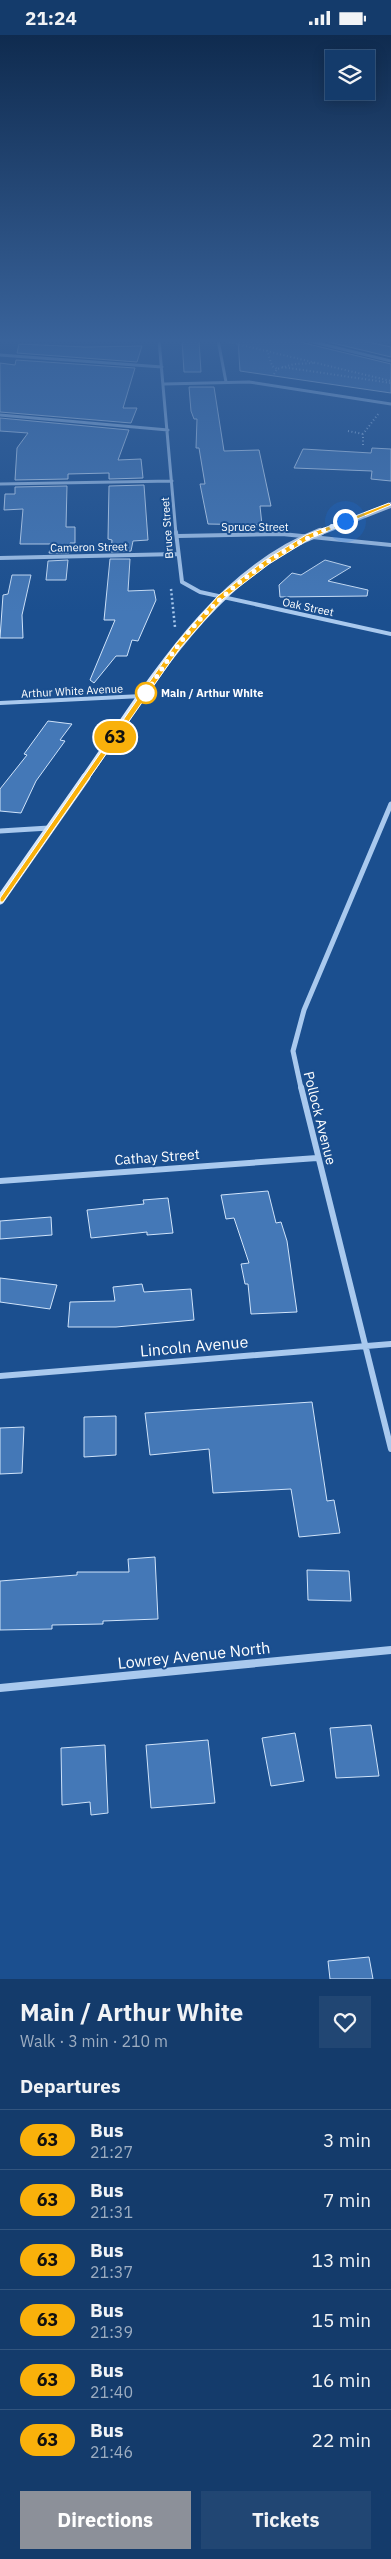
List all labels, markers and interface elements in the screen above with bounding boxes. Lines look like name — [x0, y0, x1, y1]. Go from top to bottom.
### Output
text: 21:24 — [25, 6, 77, 30]
map controls — [325, 50, 375, 100]
button: layers — [325, 50, 375, 100]
street label: Bruce Street — [158, 497, 176, 559]
your location — [333, 509, 358, 534]
street label: Spruce Street — [221, 520, 289, 534]
street label: Cameron Street — [50, 539, 128, 555]
street label: Oak Street — [281, 595, 335, 619]
street label: Arthur White Avenue — [21, 681, 123, 701]
marker: Main / Arthur White — [135, 682, 157, 704]
place label: Main / Arthur White — [161, 686, 263, 700]
line badge: 63 — [92, 721, 138, 753]
text: 63 — [104, 725, 126, 748]
street label: Pollock Avenue — [300, 1069, 340, 1167]
street label: Cathay Street — [114, 1145, 200, 1169]
street label: Lincoln Avenue — [139, 1331, 249, 1361]
street label: Lowrey Avenue North — [117, 1637, 271, 1673]
text: Main / Arthur White — [20, 1996, 243, 2028]
button: heart — [319, 1996, 371, 2048]
text: Walk · 3 min · 210 m — [20, 2031, 168, 2051]
text: Departures — [20, 2074, 120, 2098]
text: Bus — [90, 2118, 124, 2142]
text: 63 — [37, 2128, 58, 2151]
text: 3 min — [323, 2128, 371, 2152]
text: 21:27 — [90, 2142, 133, 2162]
text: Bus — [90, 2178, 124, 2202]
text: 63 — [37, 2188, 58, 2211]
text: 7 min — [323, 2188, 371, 2212]
text: 21:31 — [90, 2202, 133, 2222]
text: Bus — [90, 2238, 124, 2262]
text: 63 — [37, 2248, 58, 2271]
text: 13 min — [312, 2248, 371, 2272]
text: 21:37 — [90, 2262, 133, 2282]
text: Bus — [90, 2298, 124, 2322]
text: 63 — [37, 2308, 58, 2331]
text: 15 min — [312, 2308, 371, 2332]
text: 21:39 — [90, 2322, 133, 2342]
text: Bus — [90, 2358, 124, 2382]
text: 63 — [37, 2368, 58, 2391]
text: 16 min — [312, 2368, 371, 2392]
text: 21:40 — [90, 2382, 133, 2402]
text: Bus — [90, 2418, 124, 2442]
text: 63 — [37, 2428, 58, 2451]
text: 22 min — [312, 2428, 371, 2452]
text: 21:46 — [90, 2442, 133, 2462]
button: Directions — [20, 2491, 191, 2549]
button: Tickets — [201, 2491, 371, 2549]

